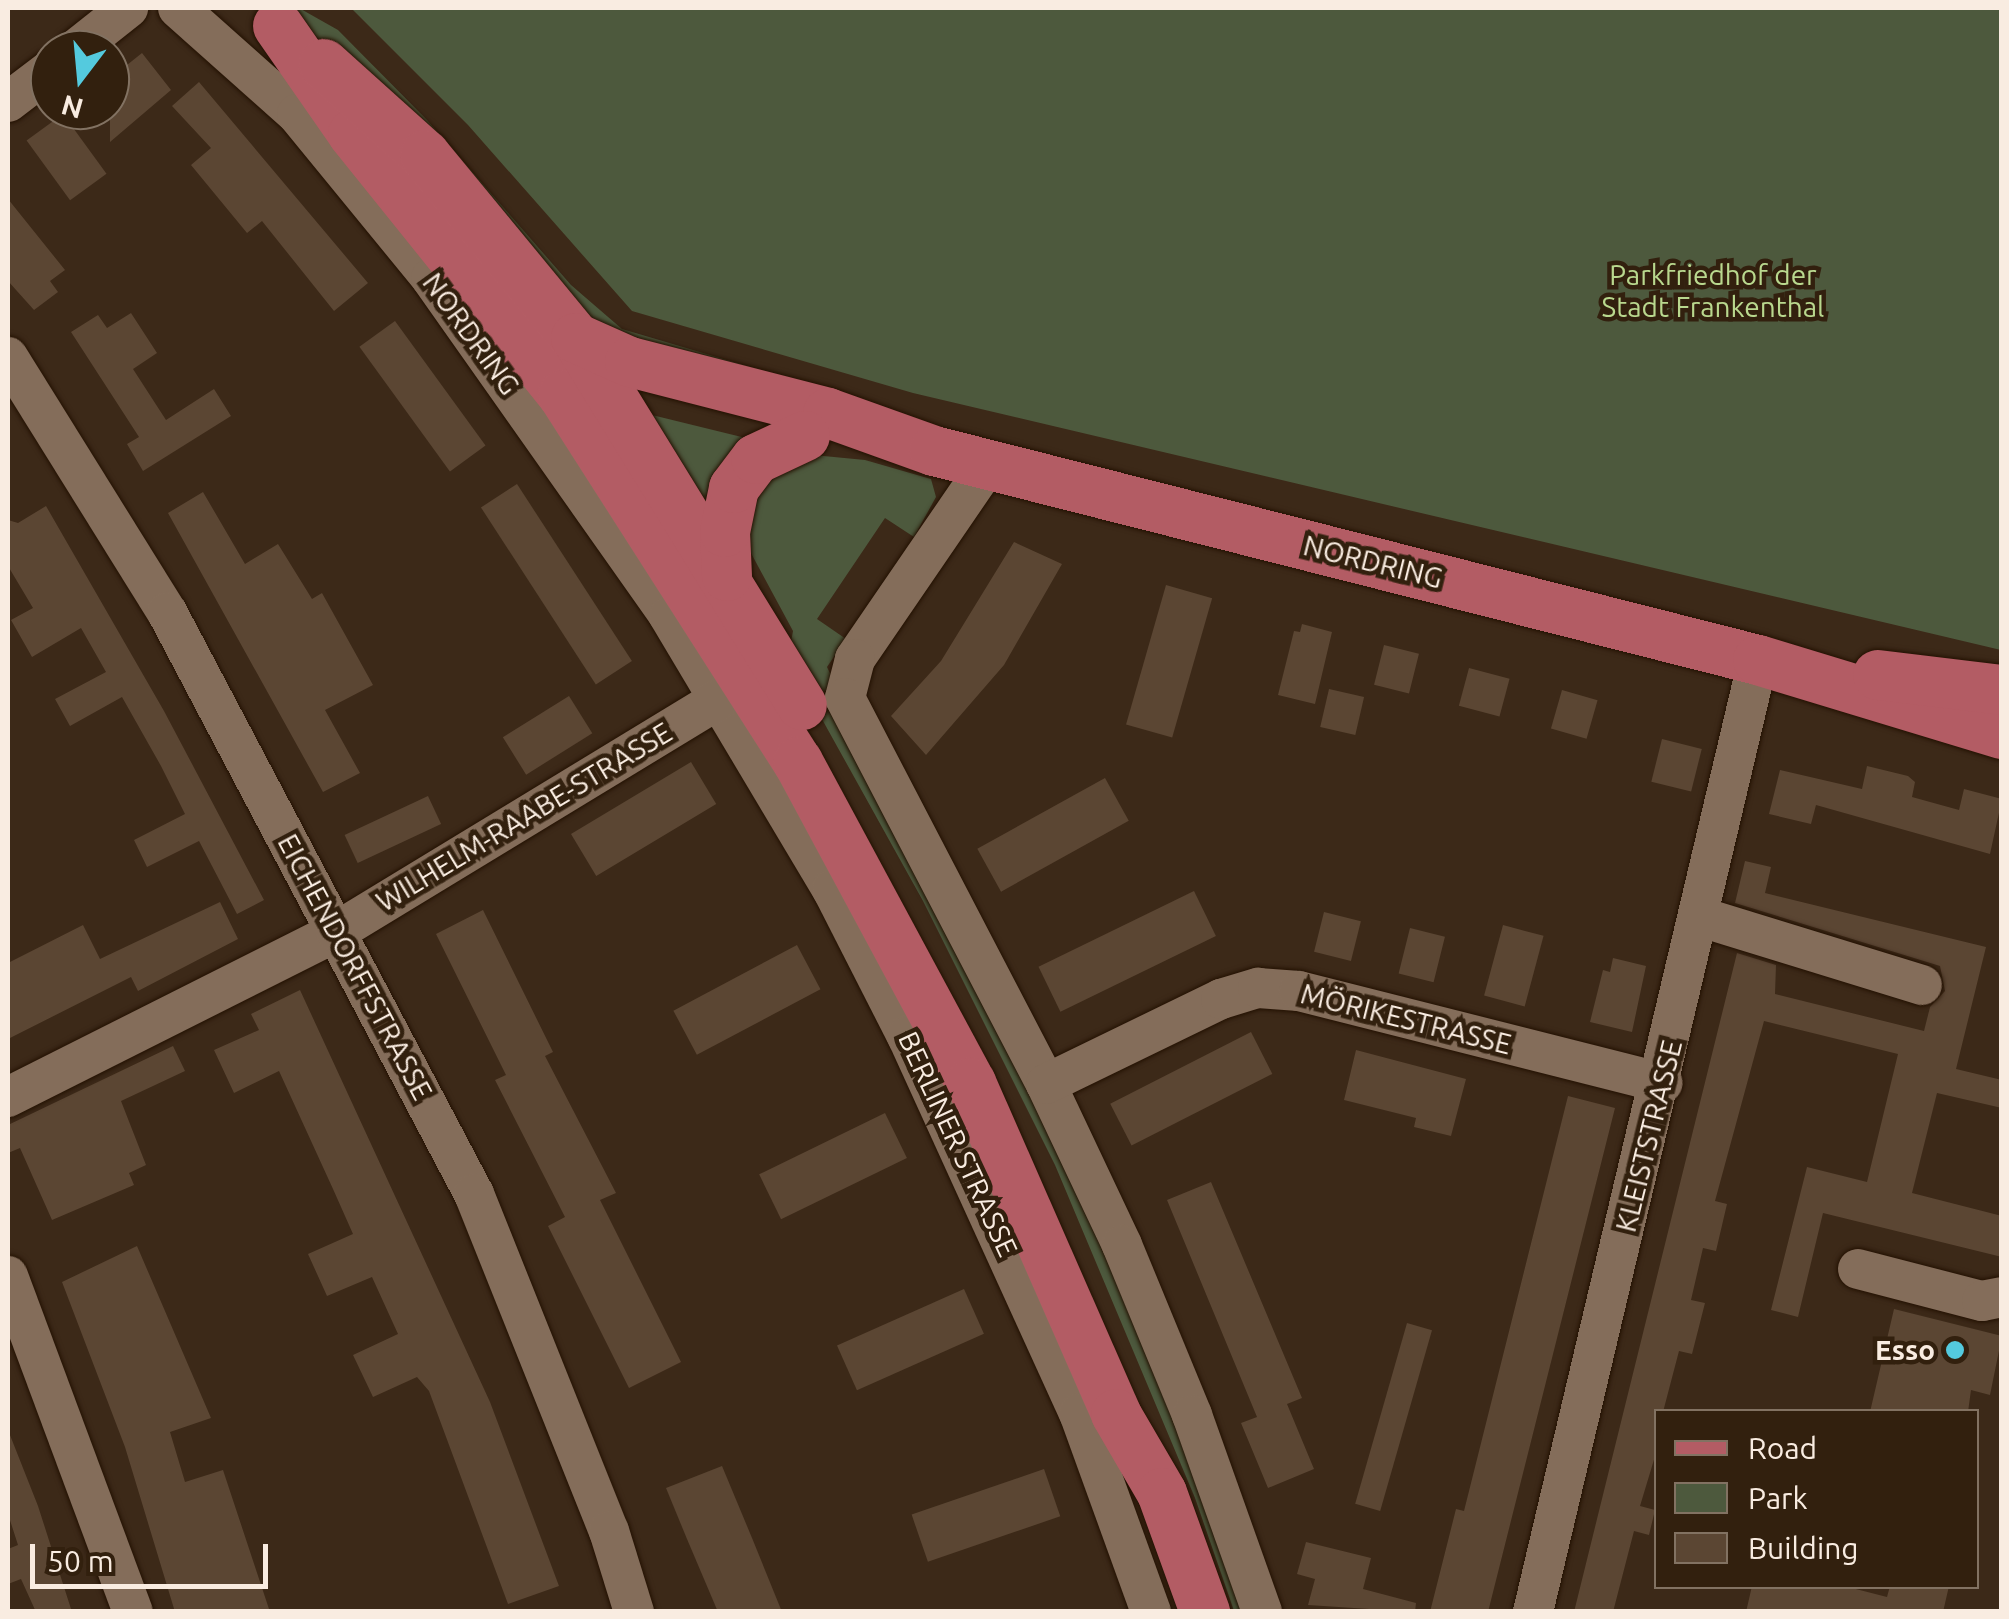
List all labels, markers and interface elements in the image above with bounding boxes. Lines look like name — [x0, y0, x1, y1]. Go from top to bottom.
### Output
north arrow — [30, 30, 130, 130]
text: N — [58, 90, 86, 125]
park label: Parkfriedhof der Stadt Frankenthal — [1602, 258, 1824, 324]
street label: NORDRING — [416, 267, 526, 401]
street label: NORDRING — [1300, 529, 1446, 595]
street label: WILHELM-RAABE-STRASSE — [370, 715, 678, 919]
street label: EICHENDORFFSTRASSE — [271, 829, 439, 1105]
street label: MÖRIKESTRASSE — [1297, 977, 1515, 1061]
street label: BERLINER STRASSE — [891, 1026, 1025, 1262]
street label: KLEISTSTRASSE — [1609, 1037, 1689, 1235]
place label: Esso — [1875, 1333, 1935, 1367]
marker: Esso — [1944, 1339, 1966, 1361]
legend — [1654, 1409, 1979, 1589]
text: Road — [1748, 1431, 1817, 1465]
text: Park — [1748, 1481, 1808, 1515]
scale bar — [35, 1524, 272, 1586]
text: Building — [1748, 1531, 1859, 1565]
text: 50 m — [47, 1544, 114, 1578]

